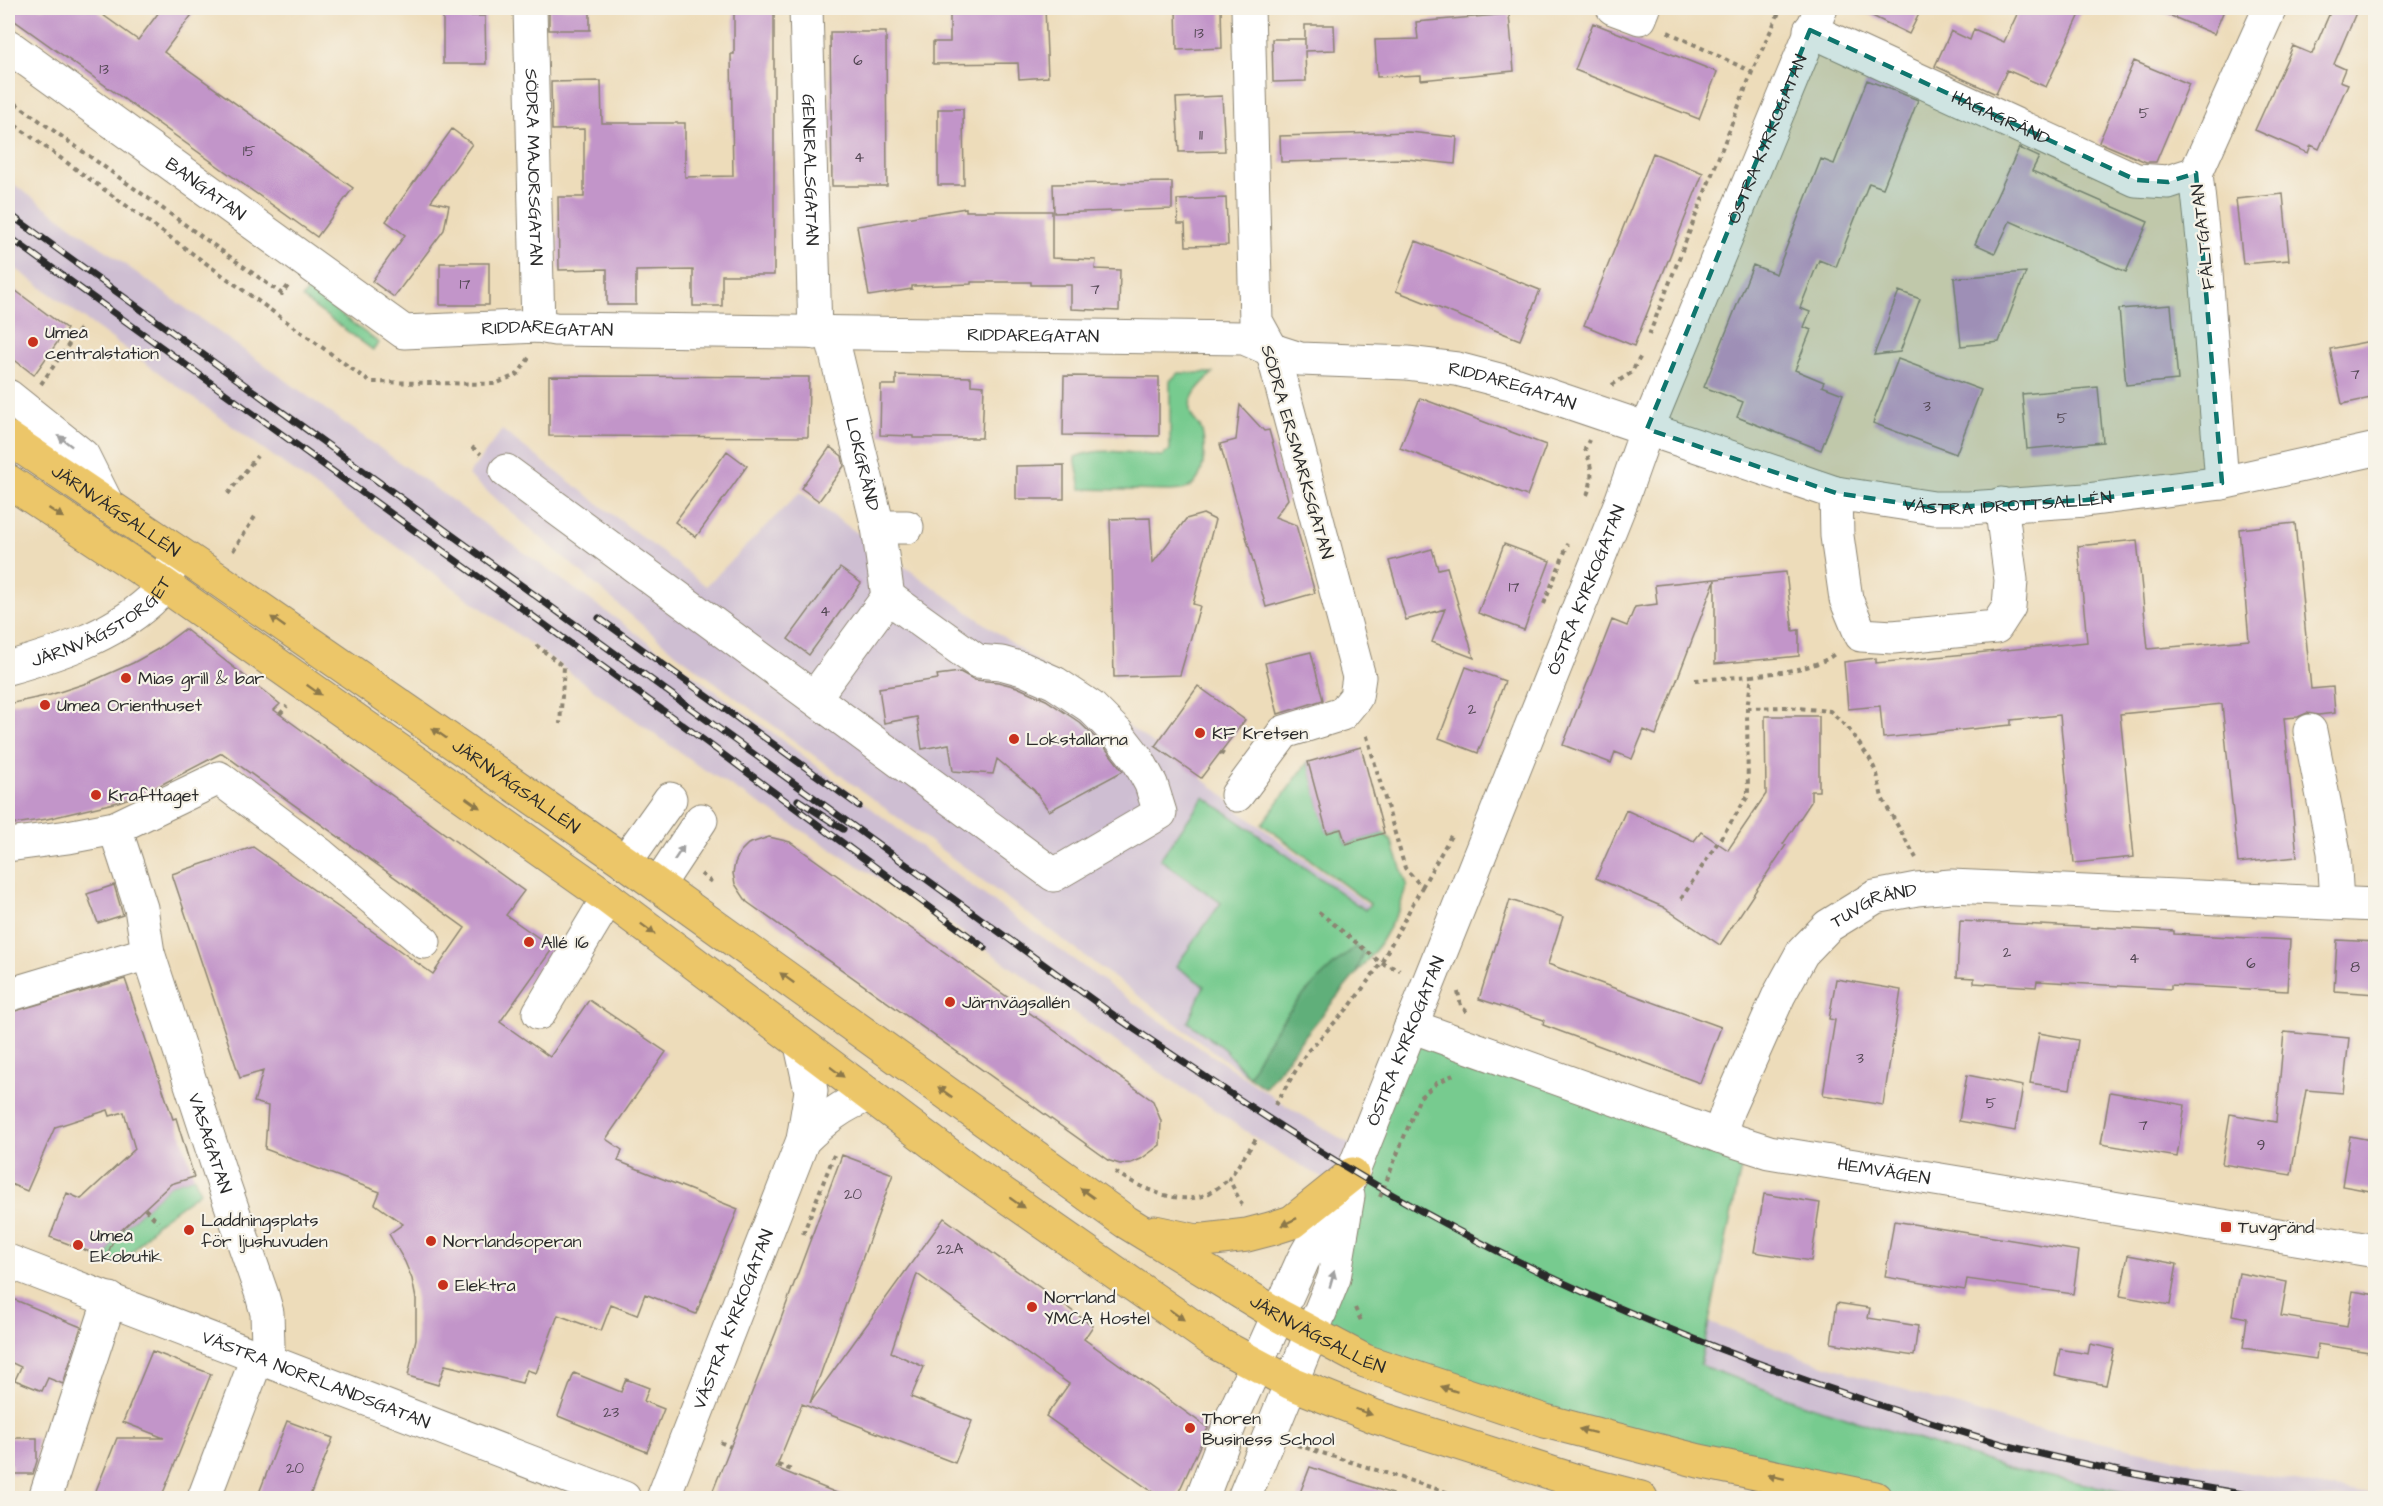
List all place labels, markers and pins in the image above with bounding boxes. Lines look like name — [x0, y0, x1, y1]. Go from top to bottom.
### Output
place label: Umeå centralstation — [45, 320, 159, 366]
marker: Umeå centralstation — [26, 335, 40, 349]
place label: Mias grill & bar — [138, 666, 264, 692]
marker: Mias grill & bar — [119, 671, 133, 685]
place label: Umeå Orienthuset — [57, 693, 203, 718]
marker: Umeå Orienthuset — [38, 698, 52, 712]
place label: KF Kretsen — [1212, 721, 1308, 746]
marker: KF Kretsen — [1193, 726, 1207, 740]
place label: Lokstallarna — [1026, 727, 1128, 752]
marker: Lokstallarna — [1007, 732, 1021, 746]
place label: Krafttaget — [108, 783, 199, 809]
marker: Krafttaget — [89, 788, 103, 802]
place label: Allé 16 — [541, 930, 589, 955]
marker: Allé 16 — [522, 935, 536, 949]
place label: Järnvägsallén — [962, 990, 1070, 1016]
marker: Järnvägsallén — [943, 995, 957, 1009]
place label: Laddningsplats för ljushuvuden — [201, 1208, 328, 1254]
place label: Tuvgränd — [2238, 1215, 2314, 1241]
marker: Tuvgränd — [2219, 1220, 2233, 1234]
place label: Umeå Ekobutik — [90, 1223, 162, 1269]
marker: Laddningsplats för ljushuvuden — [182, 1223, 196, 1237]
place label: Norrlandsoperan — [443, 1229, 582, 1254]
marker: Norrlandsoperan — [424, 1234, 438, 1248]
marker: Umeå Ekobutik — [71, 1238, 85, 1252]
place label: Elektra — [455, 1273, 516, 1298]
marker: Elektra — [436, 1278, 450, 1292]
place label: Norrland YMCA Hostel — [1044, 1285, 1150, 1331]
marker: Norrland YMCA Hostel — [1025, 1300, 1039, 1314]
place label: Thoren Business School — [1202, 1406, 1335, 1452]
marker: Thoren Business School — [1183, 1421, 1197, 1435]

